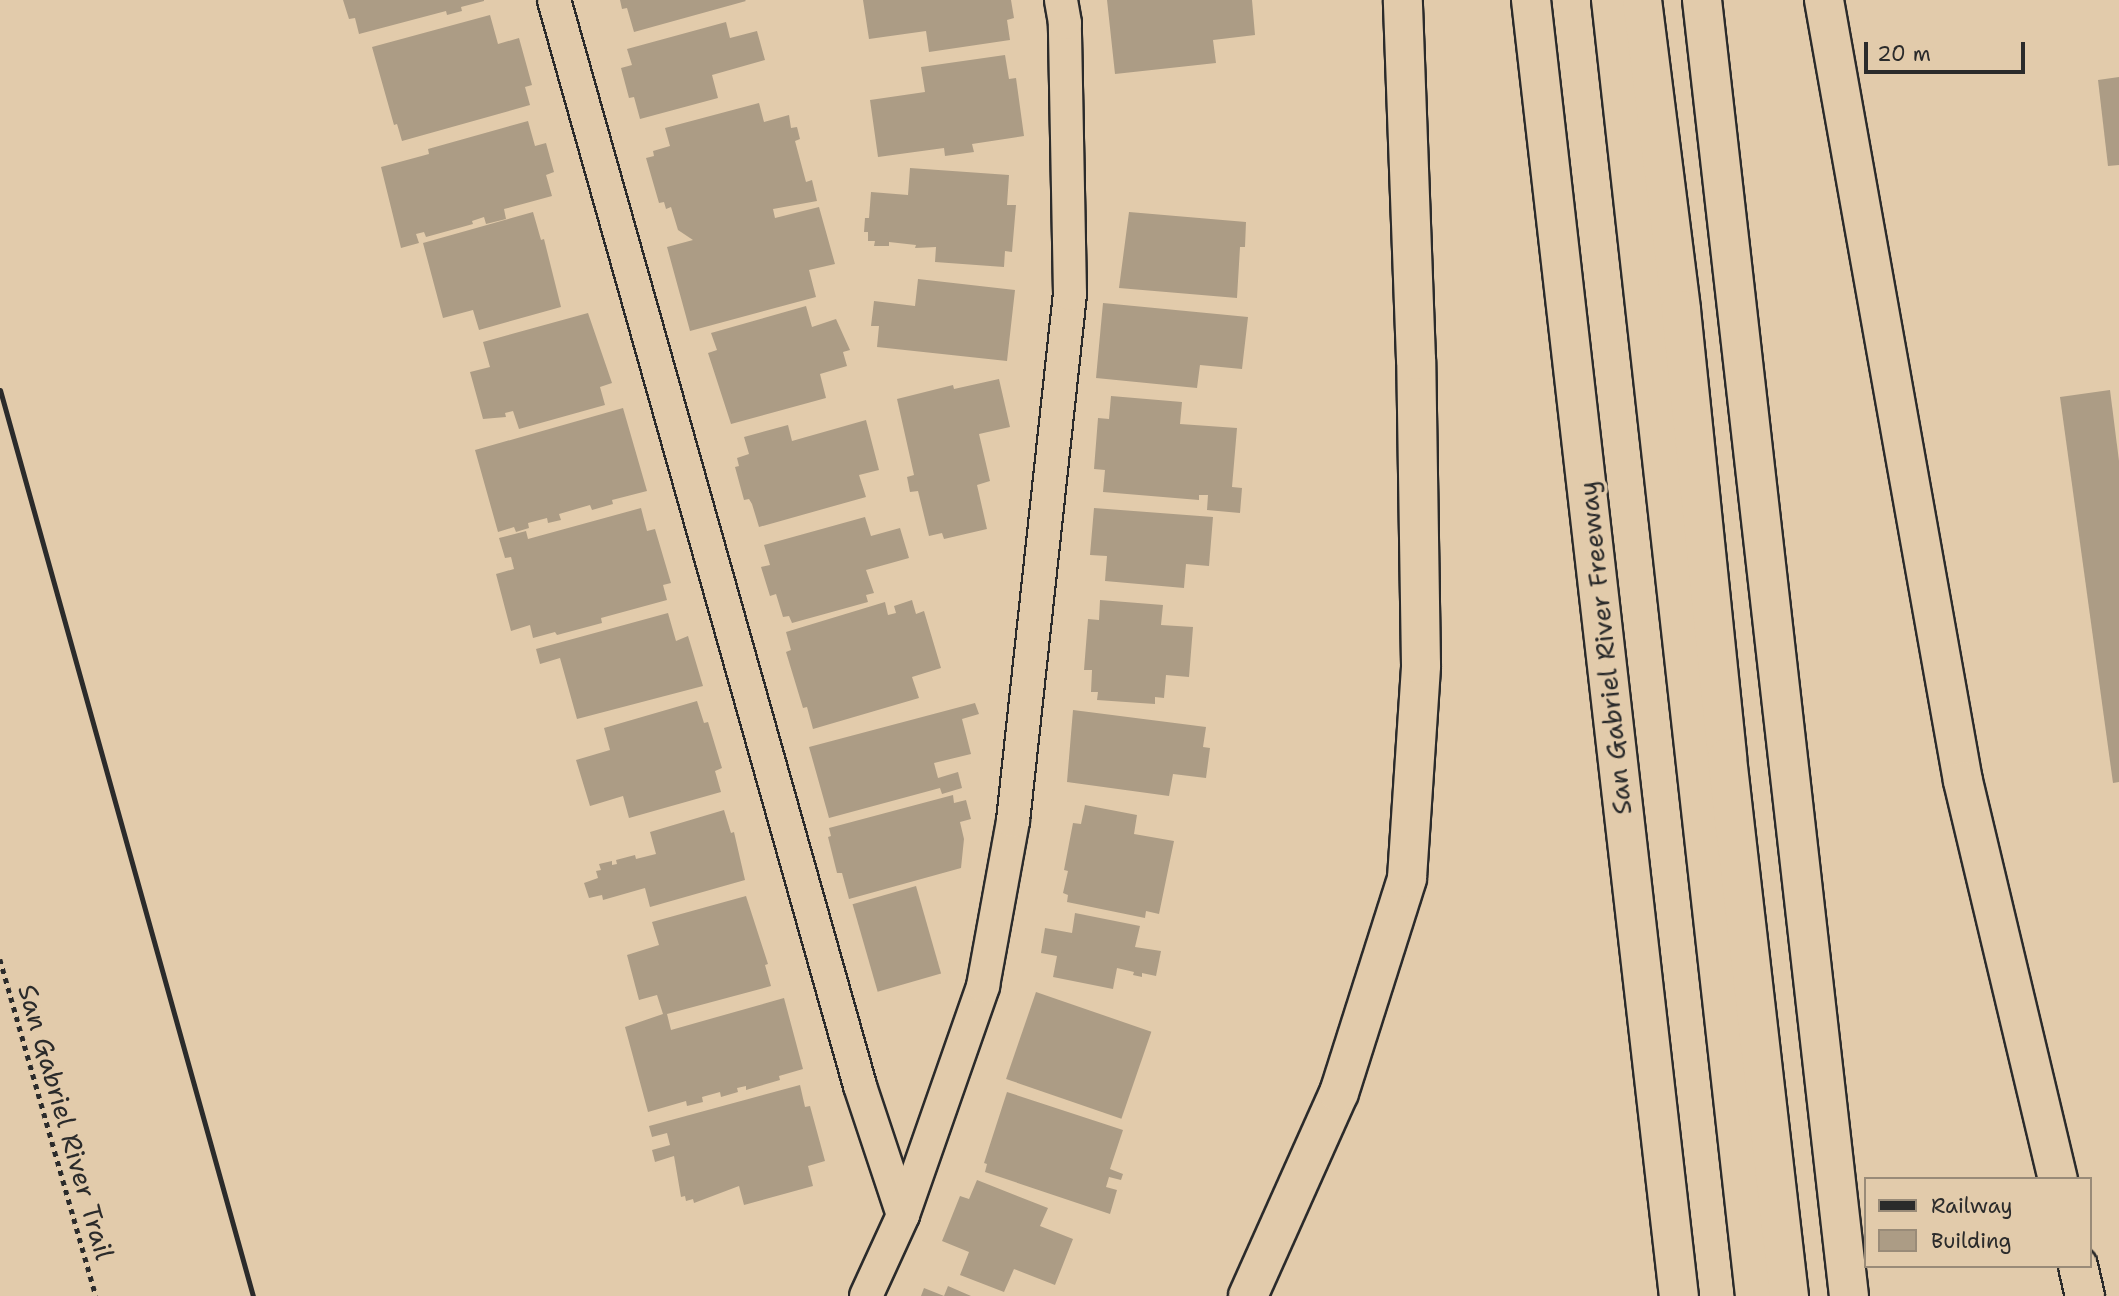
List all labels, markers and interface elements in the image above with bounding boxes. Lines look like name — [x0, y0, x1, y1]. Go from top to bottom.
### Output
scale bar — [1867, 28, 2028, 72]
text: 20 m — [1877, 40, 1931, 68]
street label: San Gabriel River Freeway — [1572, 480, 1638, 816]
street label: San Gabriel River Trail — [12, 981, 120, 1263]
legend — [1864, 1177, 2091, 1268]
text: Railway — [1931, 1192, 2013, 1220]
text: Building — [1931, 1227, 2011, 1255]

